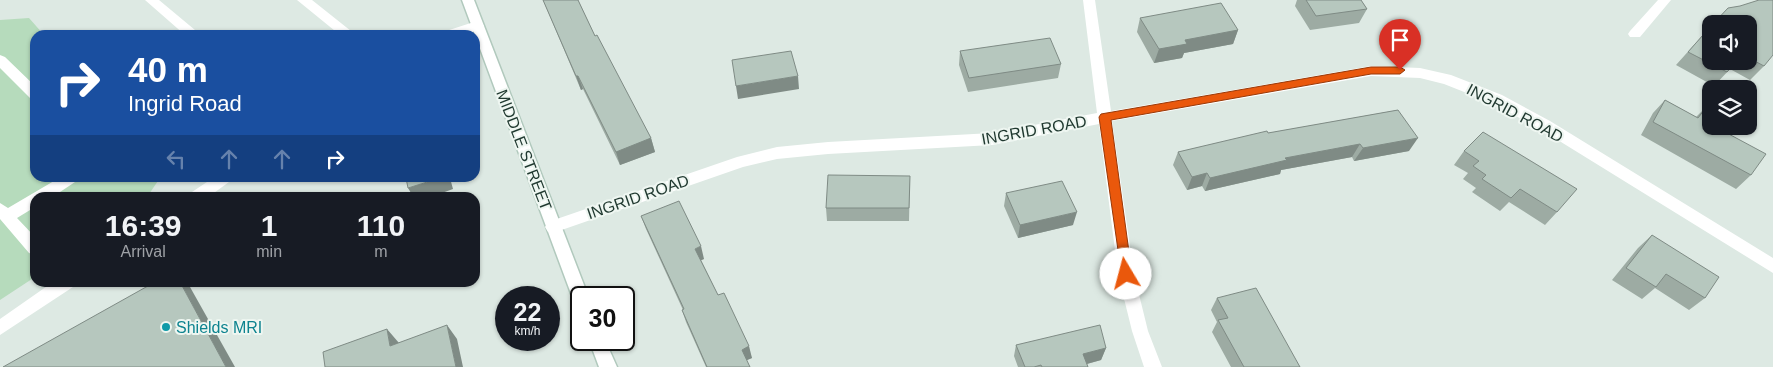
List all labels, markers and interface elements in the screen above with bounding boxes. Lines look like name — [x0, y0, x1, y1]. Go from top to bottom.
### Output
map controls — [1702, 15, 1757, 135]
button: sound — [1702, 15, 1757, 70]
pin — [1379, 19, 1421, 70]
icon: arrive — [1386, 26, 1414, 54]
icon: right — [45, 50, 110, 115]
text: 40 m — [128, 50, 208, 89]
street label: INGRID ROAD — [1464, 80, 1566, 146]
button: layers — [1702, 80, 1757, 135]
street label: MIDDLE STREET — [493, 87, 555, 213]
text: Ingrid Road — [128, 91, 242, 116]
street label: INGRID ROAD — [980, 112, 1088, 148]
icon: left — [162, 145, 190, 173]
icon: ahead — [215, 145, 243, 173]
icon: ahead — [268, 145, 296, 173]
icon: right — [321, 145, 349, 173]
street label: INGRID ROAD — [585, 172, 691, 222]
text: 16:39 — [105, 209, 182, 242]
text: 1 — [261, 209, 278, 242]
text: 110 — [357, 209, 405, 242]
text: Arrival — [120, 243, 166, 260]
text: min — [256, 243, 282, 260]
text: m — [374, 243, 388, 260]
position arrow — [1099, 247, 1151, 299]
speed limit sign: 30 — [570, 286, 635, 351]
text: 22 — [514, 298, 541, 326]
place label: Shields MRI — [176, 319, 262, 336]
marker: Shields MRI — [160, 321, 172, 333]
text: km/h — [514, 324, 541, 338]

